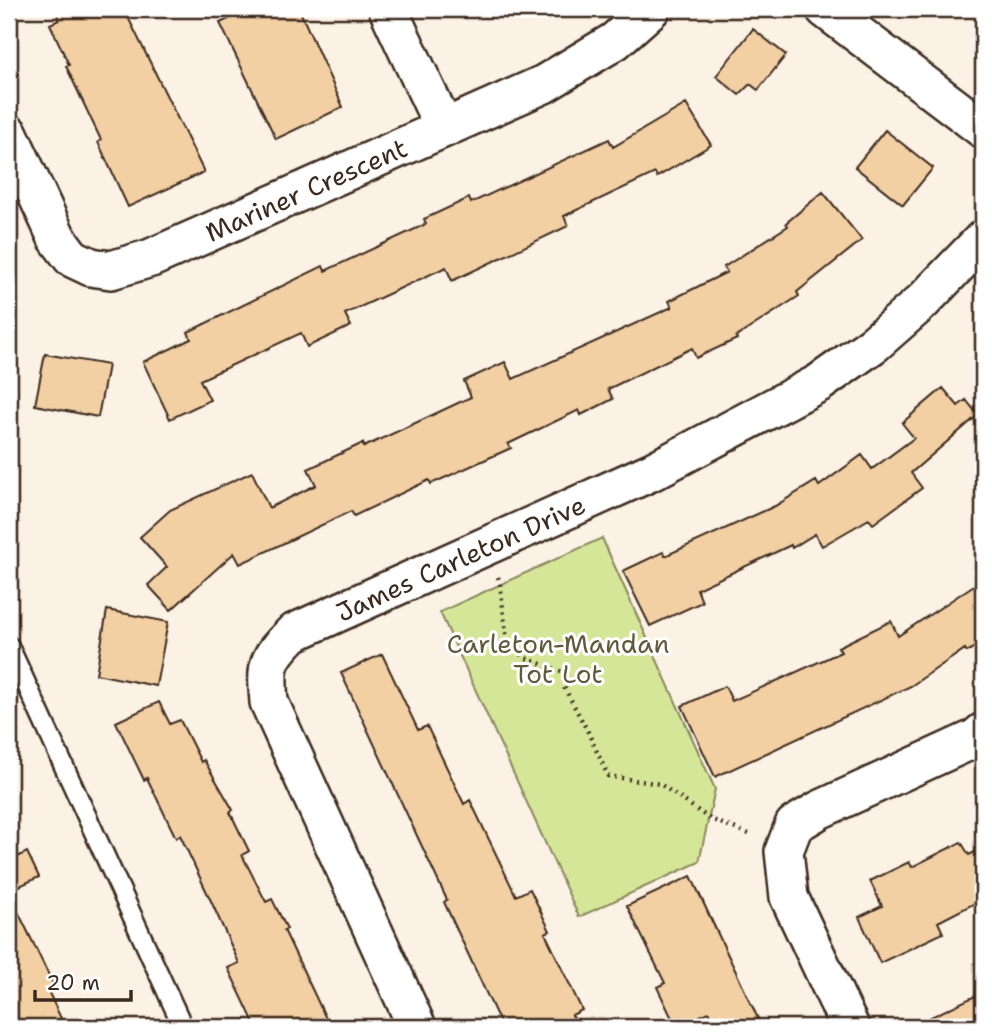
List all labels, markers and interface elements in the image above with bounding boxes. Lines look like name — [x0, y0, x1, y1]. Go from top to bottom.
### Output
street label: Mariner Crescent — [200, 129, 412, 249]
street label: James Carleton Drive — [330, 486, 591, 629]
park label: Carleton-Mandan Tot Lot — [447, 626, 669, 691]
scale bar — [35, 959, 131, 1003]
text: 20 m — [46, 969, 100, 997]

